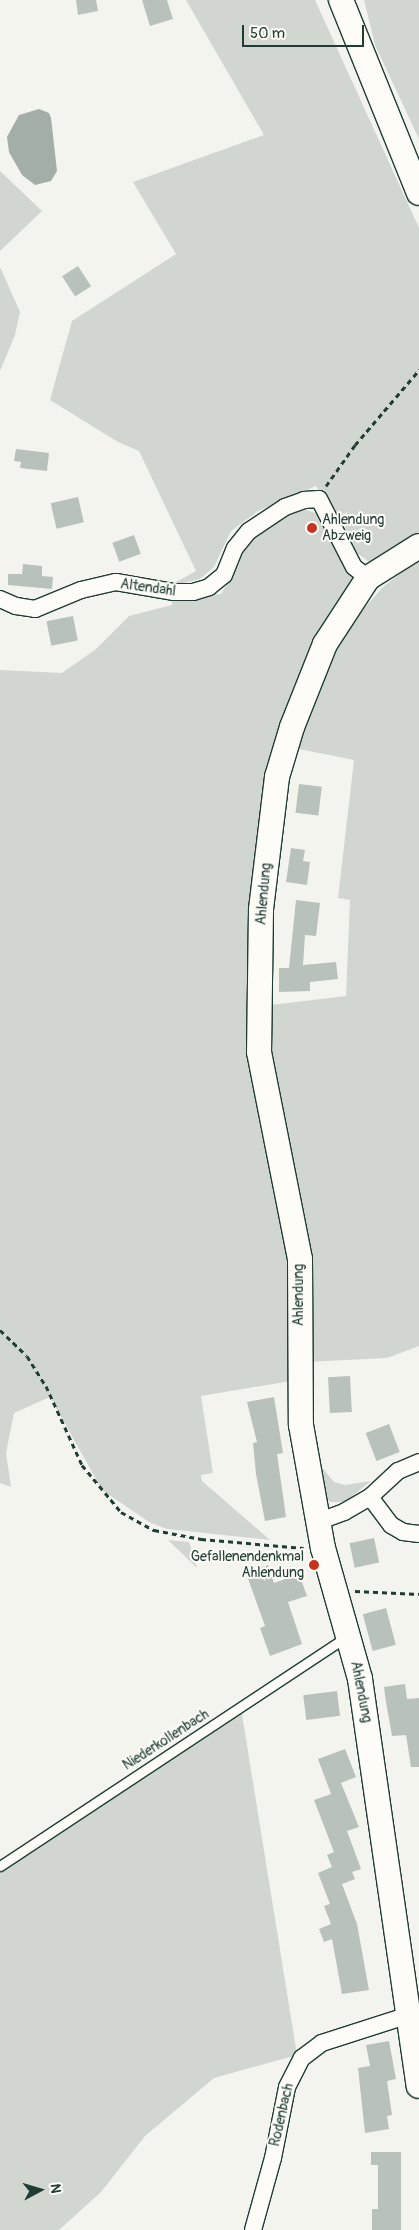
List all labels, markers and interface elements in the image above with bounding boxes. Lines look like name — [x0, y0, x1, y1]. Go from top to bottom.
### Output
scale bar — [244, 15, 366, 47]
text: 50 m — [250, 24, 285, 43]
place label: Ahlendung Abzweig — [322, 512, 384, 544]
marker: Ahlendung Abzweig — [306, 522, 318, 534]
street label: Altendahl — [119, 576, 177, 600]
street label: Ahlendung — [253, 862, 275, 926]
street label: Ahlendung — [291, 1264, 307, 1326]
place label: Gefallenendenkmal Ahlendung — [191, 1549, 304, 1581]
marker: Gefallenendenkmal Ahlendung — [308, 1559, 320, 1571]
street label: Ahlendung — [347, 1660, 375, 1724]
street label: Niederkollenbach — [120, 1706, 212, 1774]
street label: Rodenbach — [267, 2082, 297, 2148]
north arrow — [15, 2165, 65, 2215]
text: N — [46, 2183, 64, 2194]

